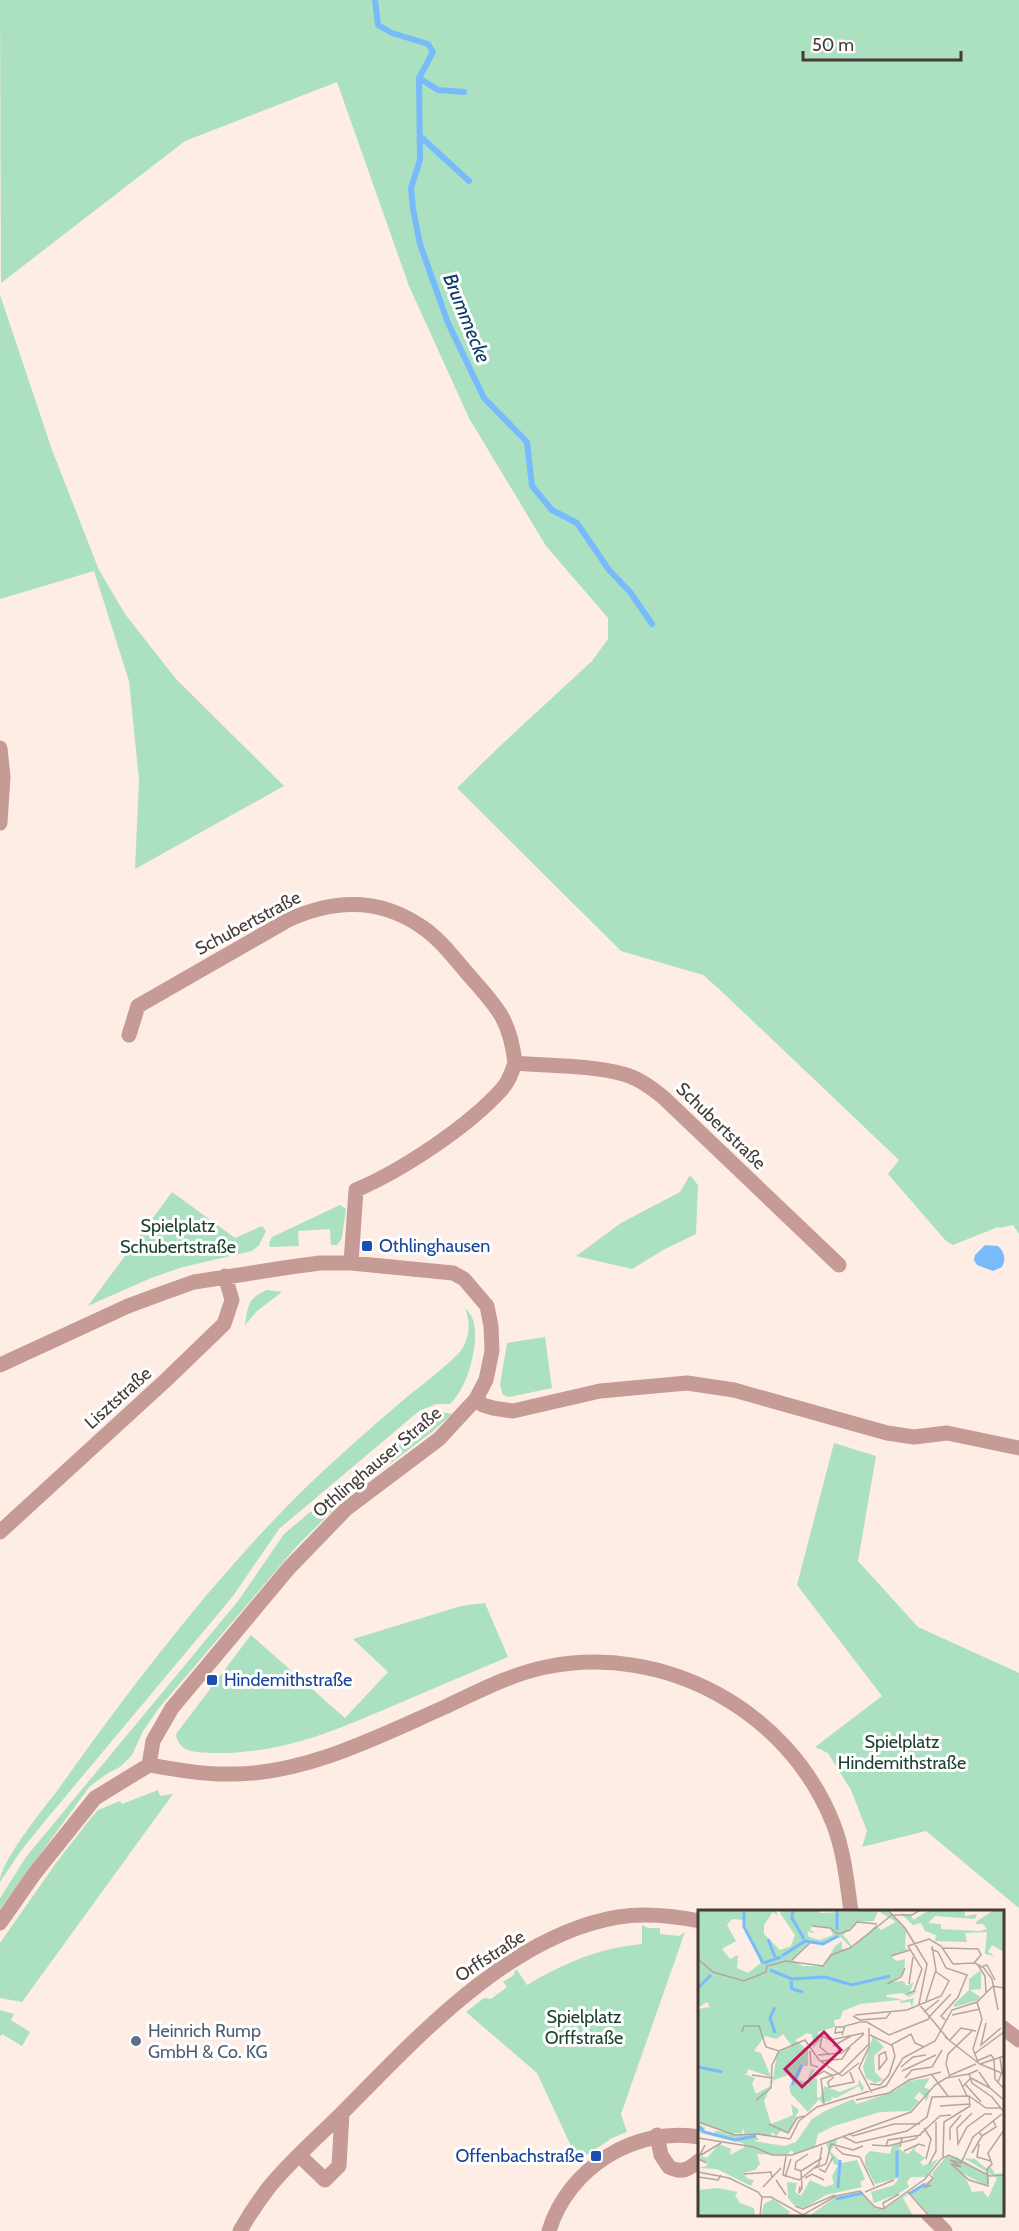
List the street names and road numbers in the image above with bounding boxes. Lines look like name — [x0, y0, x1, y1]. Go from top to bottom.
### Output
street label: Schubertstraße — [192, 886, 304, 960]
street label: Schubertstraße — [672, 1078, 770, 1174]
street label: Lisztstraße — [80, 1362, 156, 1434]
street label: Othlinghauser Straße — [308, 1402, 446, 1522]
street label: Orffstraße — [451, 1925, 529, 1987]

